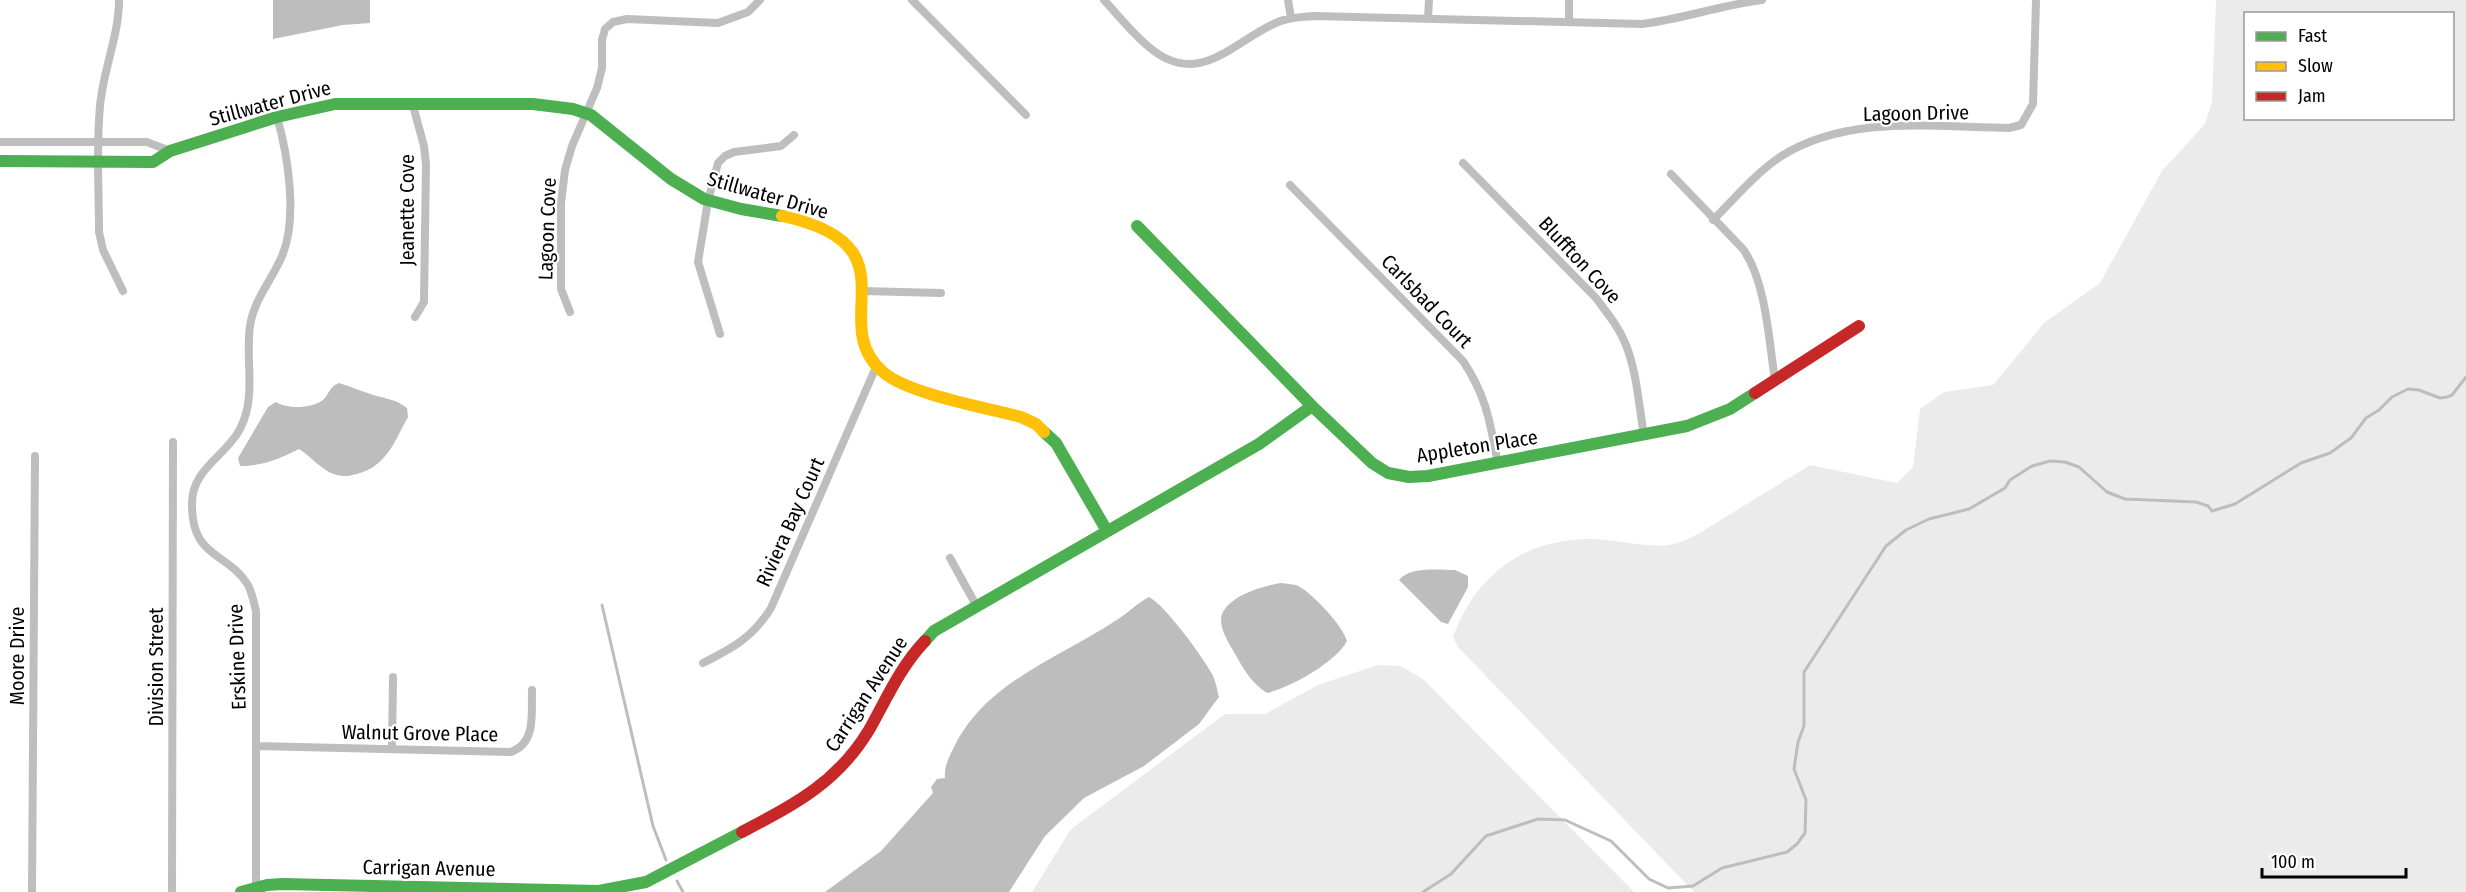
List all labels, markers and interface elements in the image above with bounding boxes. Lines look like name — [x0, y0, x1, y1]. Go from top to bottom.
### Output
legend — [2244, 12, 2454, 120]
text: Fast — [2298, 25, 2327, 47]
text: Slow — [2298, 55, 2333, 77]
street label: Stillwater Drive — [207, 75, 333, 131]
text: Jam — [2298, 85, 2326, 107]
street label: Lagoon Drive — [1863, 100, 1969, 126]
street label: Jeanette Cove — [395, 154, 419, 266]
street label: Stillwater Drive — [705, 166, 831, 224]
street label: Lagoon Cove — [533, 177, 561, 281]
street label: Bluffton Cove — [1534, 212, 1626, 308]
street label: Carlsbad Court — [1377, 249, 1478, 353]
street label: Appleton Place — [1415, 425, 1539, 467]
street label: Riviera Bay Court — [751, 453, 829, 590]
street label: Erskine Drive — [223, 603, 251, 711]
street label: Moore Drive — [5, 607, 29, 705]
street label: Division Street — [144, 607, 168, 727]
street label: Carrigan Avenue — [820, 632, 912, 756]
street label: Walnut Grove Place — [342, 720, 498, 746]
scale bar — [2262, 841, 2406, 879]
text: 100 m — [2271, 851, 2315, 873]
street label: Carrigan Avenue — [362, 855, 496, 881]

